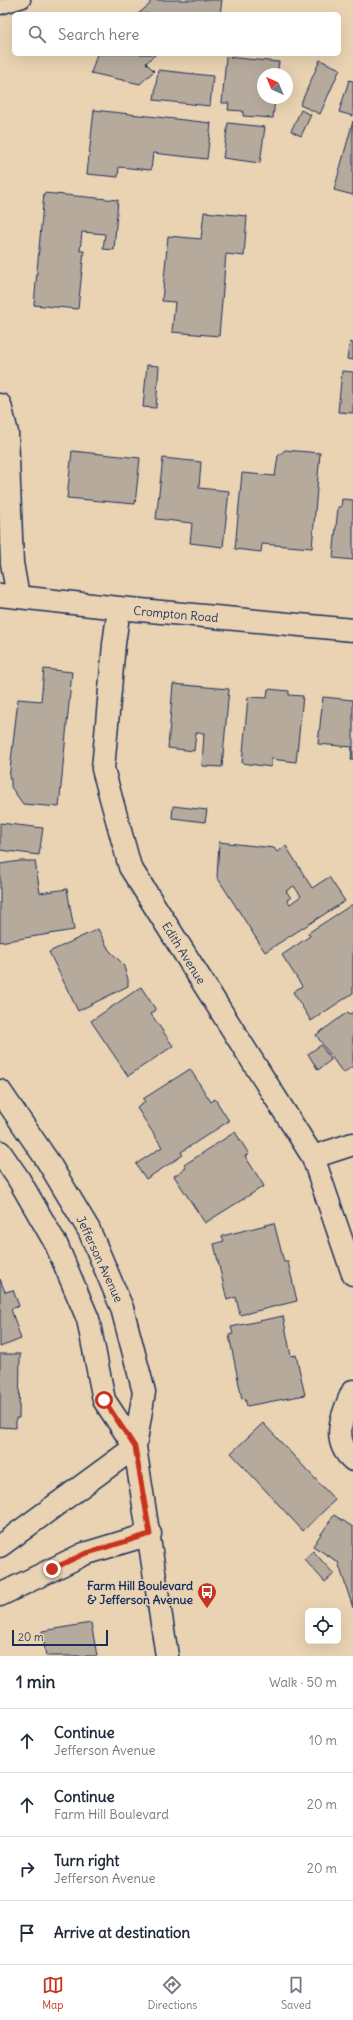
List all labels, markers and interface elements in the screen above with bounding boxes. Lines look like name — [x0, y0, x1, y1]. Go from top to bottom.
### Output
search box — [12, 12, 341, 56]
icon: search — [26, 23, 48, 45]
text: Search here — [58, 25, 139, 44]
north arrow — [257, 68, 293, 104]
street label: Crompton Road — [133, 603, 219, 625]
street label: Edith Avenue — [159, 919, 209, 987]
street label: Jefferson Avenue — [73, 1213, 127, 1305]
route start — [95, 1391, 113, 1409]
route end — [43, 1560, 61, 1578]
place label: Farm Hill Boulevard & Jefferson Avenue — [87, 1578, 194, 1607]
bus stop icon: Farm Hill Boulevard & Jefferson Avenue — [196, 1581, 218, 1609]
map controls — [305, 1608, 341, 1644]
button: locate — [305, 1608, 341, 1644]
scale bar — [12, 1628, 108, 1647]
text: 20 m — [18, 1630, 44, 1644]
text: 1 min — [16, 1671, 55, 1693]
text: Walk · 50 m — [269, 1674, 337, 1691]
text: Continue — [54, 1723, 115, 1742]
icon: ahead — [16, 1730, 38, 1752]
text: 10 m — [309, 1732, 337, 1749]
text: Jefferson Avenue — [54, 1742, 156, 1759]
text: Continue — [54, 1787, 115, 1806]
icon: ahead — [16, 1794, 38, 1816]
text: 20 m — [307, 1796, 337, 1813]
text: Farm Hill Boulevard — [54, 1806, 169, 1823]
text: Turn right — [54, 1851, 119, 1870]
icon: right — [16, 1858, 38, 1880]
text: 20 m — [307, 1860, 337, 1877]
text: Jefferson Avenue — [54, 1870, 156, 1887]
icon: arrive — [16, 1922, 38, 1944]
text: Arrive at destination — [54, 1923, 190, 1942]
tab: Map — [42, 1974, 64, 2012]
tab: Directions — [148, 1974, 197, 2012]
tab: Saved — [281, 1974, 311, 2012]

